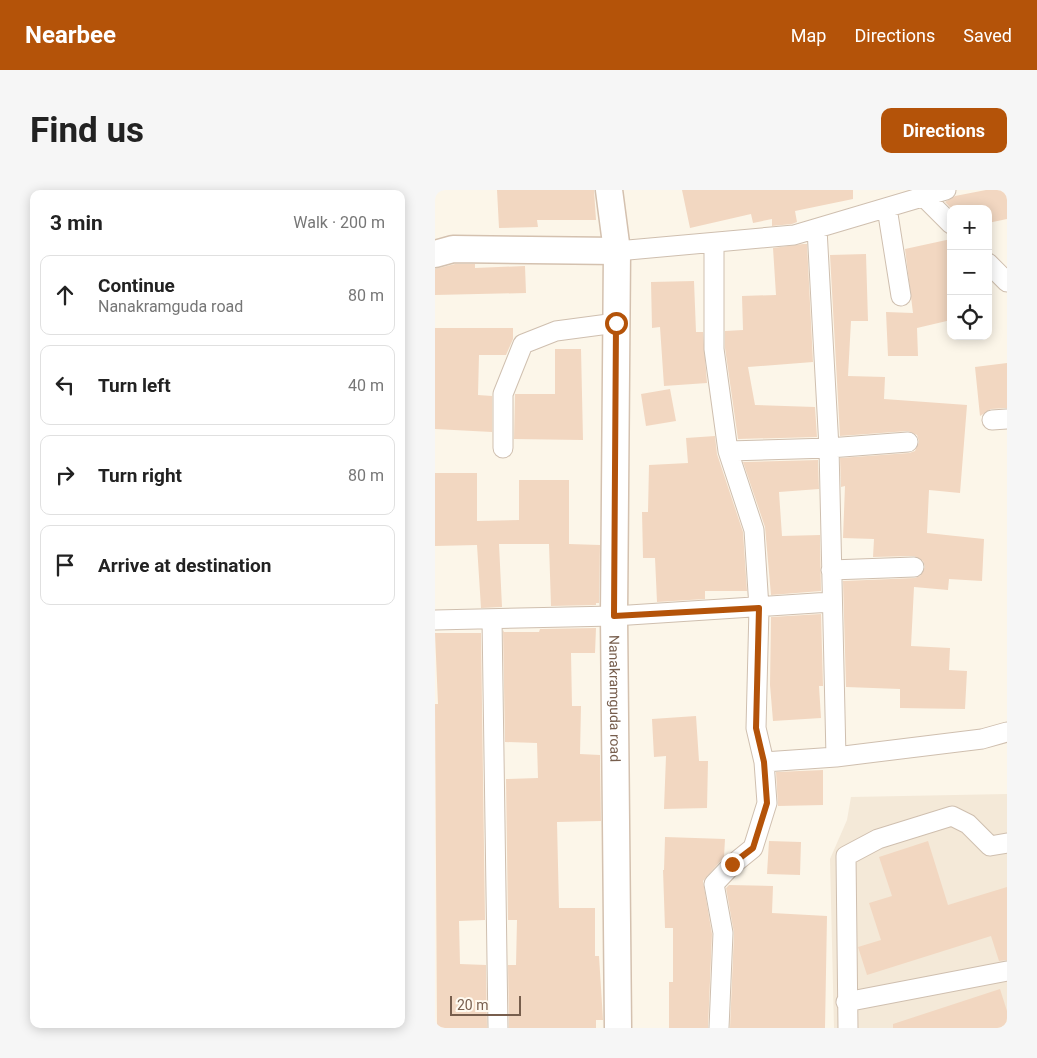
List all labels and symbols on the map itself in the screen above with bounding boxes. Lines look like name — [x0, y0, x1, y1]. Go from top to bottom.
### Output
route start — [605, 312, 628, 335]
street label: Nanakramguda road — [606, 635, 623, 762]
route end — [721, 853, 744, 876]
scale bar — [450, 993, 521, 1016]

